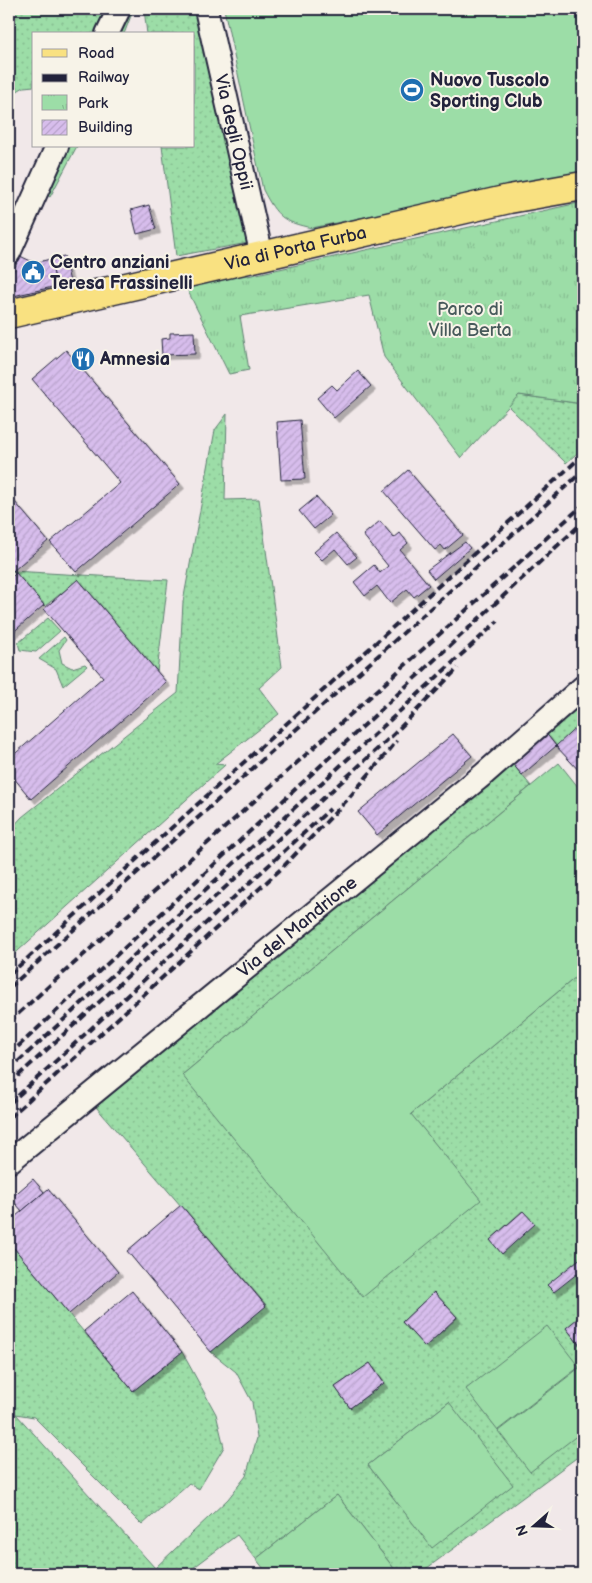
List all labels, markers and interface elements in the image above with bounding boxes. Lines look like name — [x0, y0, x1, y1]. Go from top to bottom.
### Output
legend — [32, 32, 195, 148]
text: Road — [78, 44, 114, 63]
text: Railway — [78, 68, 129, 87]
place label: Nuovo Tuscolo Sporting Club — [430, 70, 549, 112]
street label: Via degli Oppii — [210, 72, 257, 192]
sports icon: Nuovo Tuscolo Sporting Club — [399, 77, 425, 103]
text: Park — [78, 94, 109, 113]
text: Building — [78, 118, 133, 137]
street label: Via di Porta Furba — [223, 222, 369, 275]
place label: Centro anziani Teresa Frassinelli — [50, 252, 193, 294]
public building icon: Centro anziani Teresa Frassinelli — [20, 259, 46, 285]
park label: Parco di Villa Berta — [428, 299, 512, 341]
restaurant icon: Amnesia — [70, 346, 96, 372]
place label: Amnesia — [99, 349, 170, 370]
street label: Via del Mandrione — [233, 872, 362, 982]
north arrow — [510, 1500, 560, 1550]
text: N — [512, 1522, 532, 1538]

